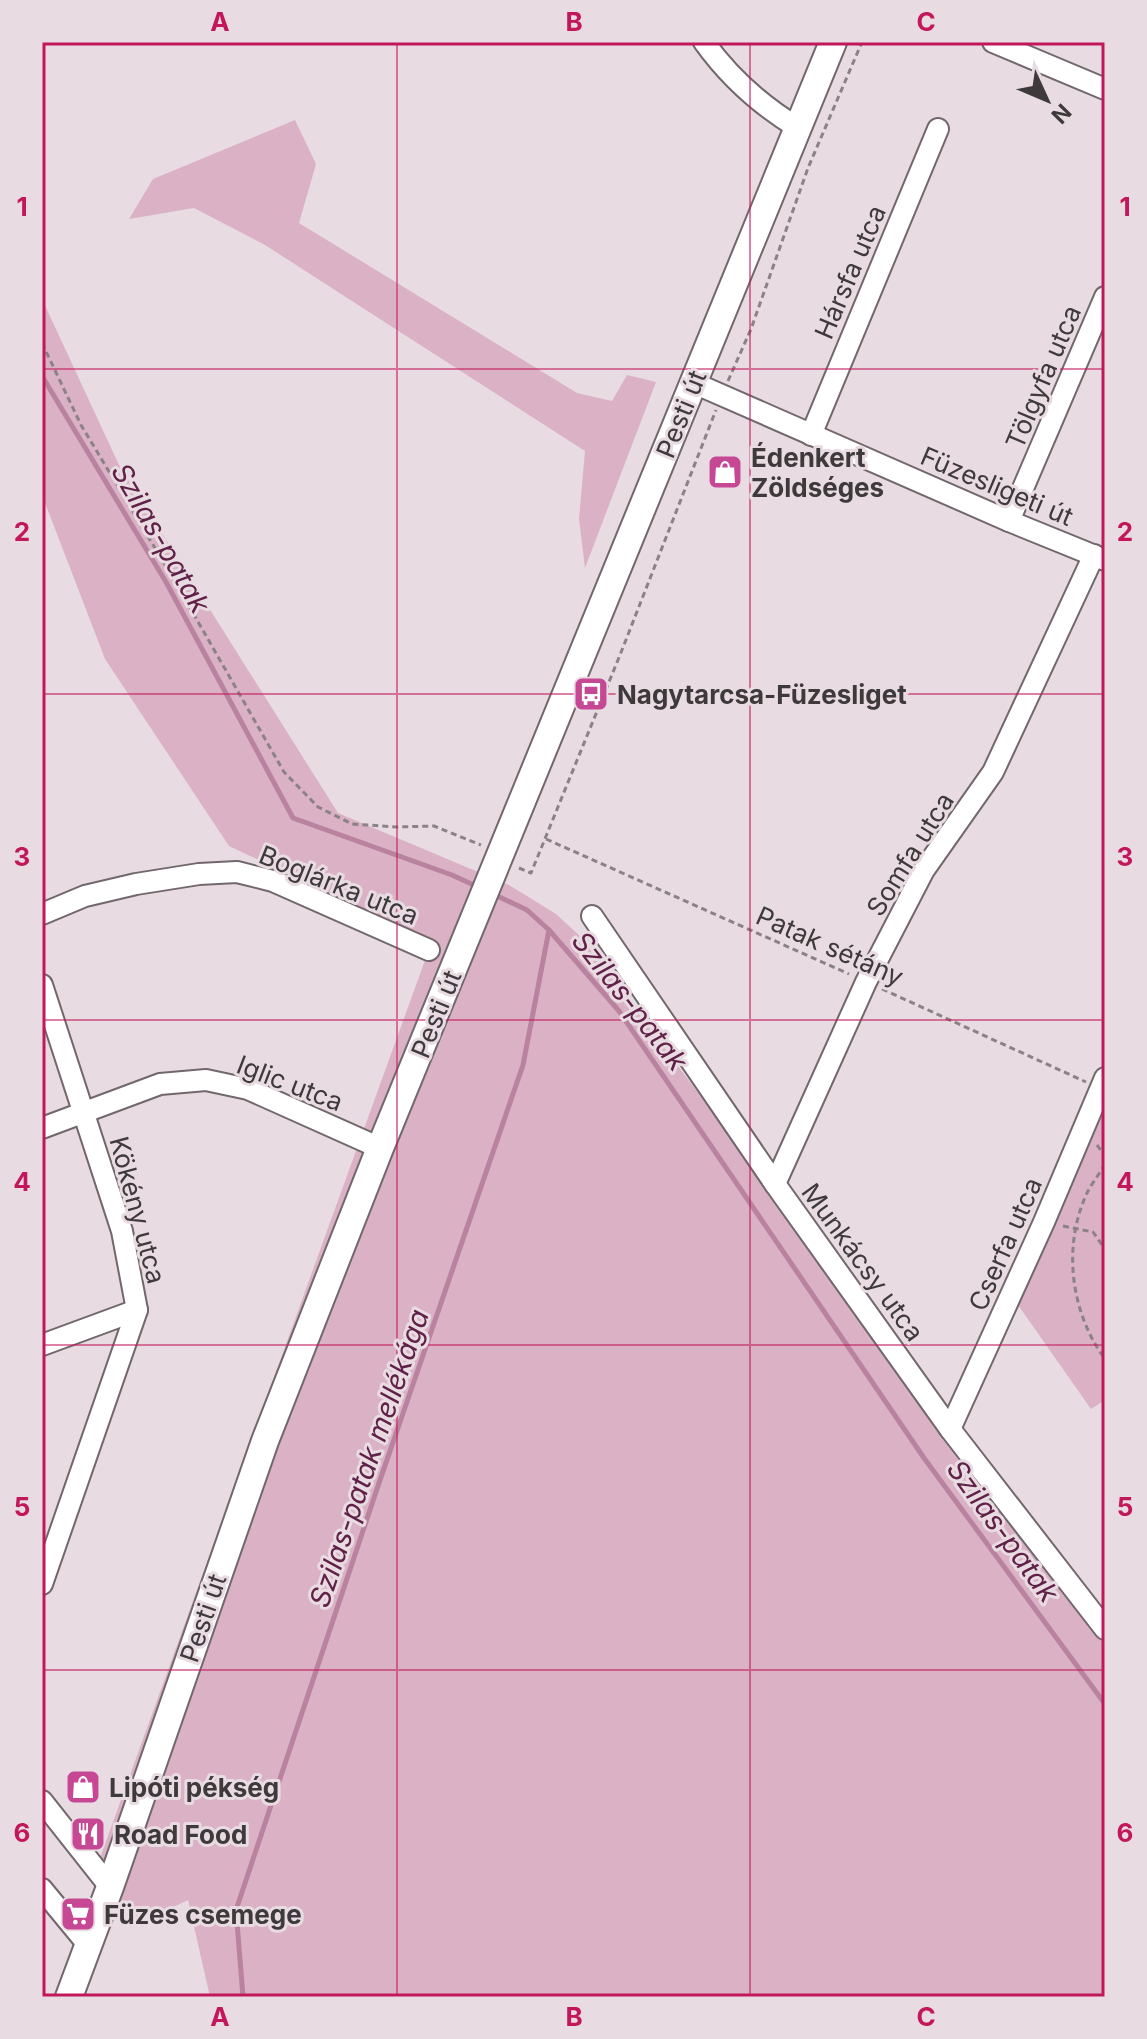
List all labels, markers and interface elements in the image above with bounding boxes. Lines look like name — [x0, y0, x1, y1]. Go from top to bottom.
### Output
text: A — [210, 6, 230, 37]
text: B — [565, 6, 583, 37]
text: C — [916, 6, 936, 37]
north arrow — [1007, 60, 1087, 140]
text: N — [1046, 99, 1077, 129]
text: 1 — [16, 191, 28, 222]
text: 1 — [1119, 191, 1131, 222]
street label: Hársfa utca — [808, 201, 892, 343]
street label: Tölgyfa utca — [999, 301, 1087, 453]
street label: Pesti út — [650, 366, 712, 462]
street label: Füzesligeti út — [916, 440, 1078, 532]
place label: Édenkert Zöldséges — [751, 442, 884, 503]
shop icon: Édenkert Zöldséges — [706, 453, 744, 491]
water label: Szilas-patak — [104, 457, 218, 620]
text: 2 — [14, 516, 30, 547]
text: 2 — [1117, 516, 1133, 547]
bus stop icon: Nagytarcsa-Füzesliget — [572, 675, 610, 713]
place label: Nagytarcsa-Füzesliget — [617, 679, 907, 710]
street label: Somfa utca — [860, 787, 960, 921]
street label: Boglárka utca — [255, 839, 423, 931]
text: 3 — [14, 841, 30, 872]
text: 3 — [1117, 841, 1133, 872]
street label: Patak sétány — [752, 900, 908, 992]
water label: Szilas-patak — [565, 924, 695, 1078]
street label: Pesti út — [405, 966, 467, 1062]
street label: Iglic utca — [233, 1049, 347, 1117]
street label: Kökény utca — [103, 1133, 173, 1287]
text: 4 — [13, 1166, 31, 1197]
text: 4 — [1116, 1166, 1134, 1197]
street label: Cserfa utca — [962, 1173, 1048, 1315]
street label: Munkácsy utca — [796, 1177, 930, 1347]
water label: Szilas-patak mellékága — [302, 1305, 436, 1611]
water label: Szilas-patak — [940, 1453, 1066, 1609]
text: 5 — [14, 1491, 30, 1522]
text: 5 — [1117, 1491, 1133, 1522]
street label: Pesti út — [173, 1570, 233, 1666]
shop icon: Lipóti pékség — [64, 1768, 102, 1806]
place label: Lipóti pékség — [109, 1772, 279, 1803]
restaurant icon: Road Food — [69, 1815, 107, 1853]
text: 6 — [14, 1817, 30, 1848]
text: 6 — [1117, 1817, 1133, 1848]
place label: Road Food — [114, 1819, 247, 1850]
supermarket icon: Füzes csemege — [59, 1895, 97, 1933]
place label: Füzes csemege — [104, 1899, 302, 1930]
text: A — [210, 2001, 230, 2032]
text: B — [565, 2001, 583, 2032]
text: C — [916, 2001, 936, 2032]

